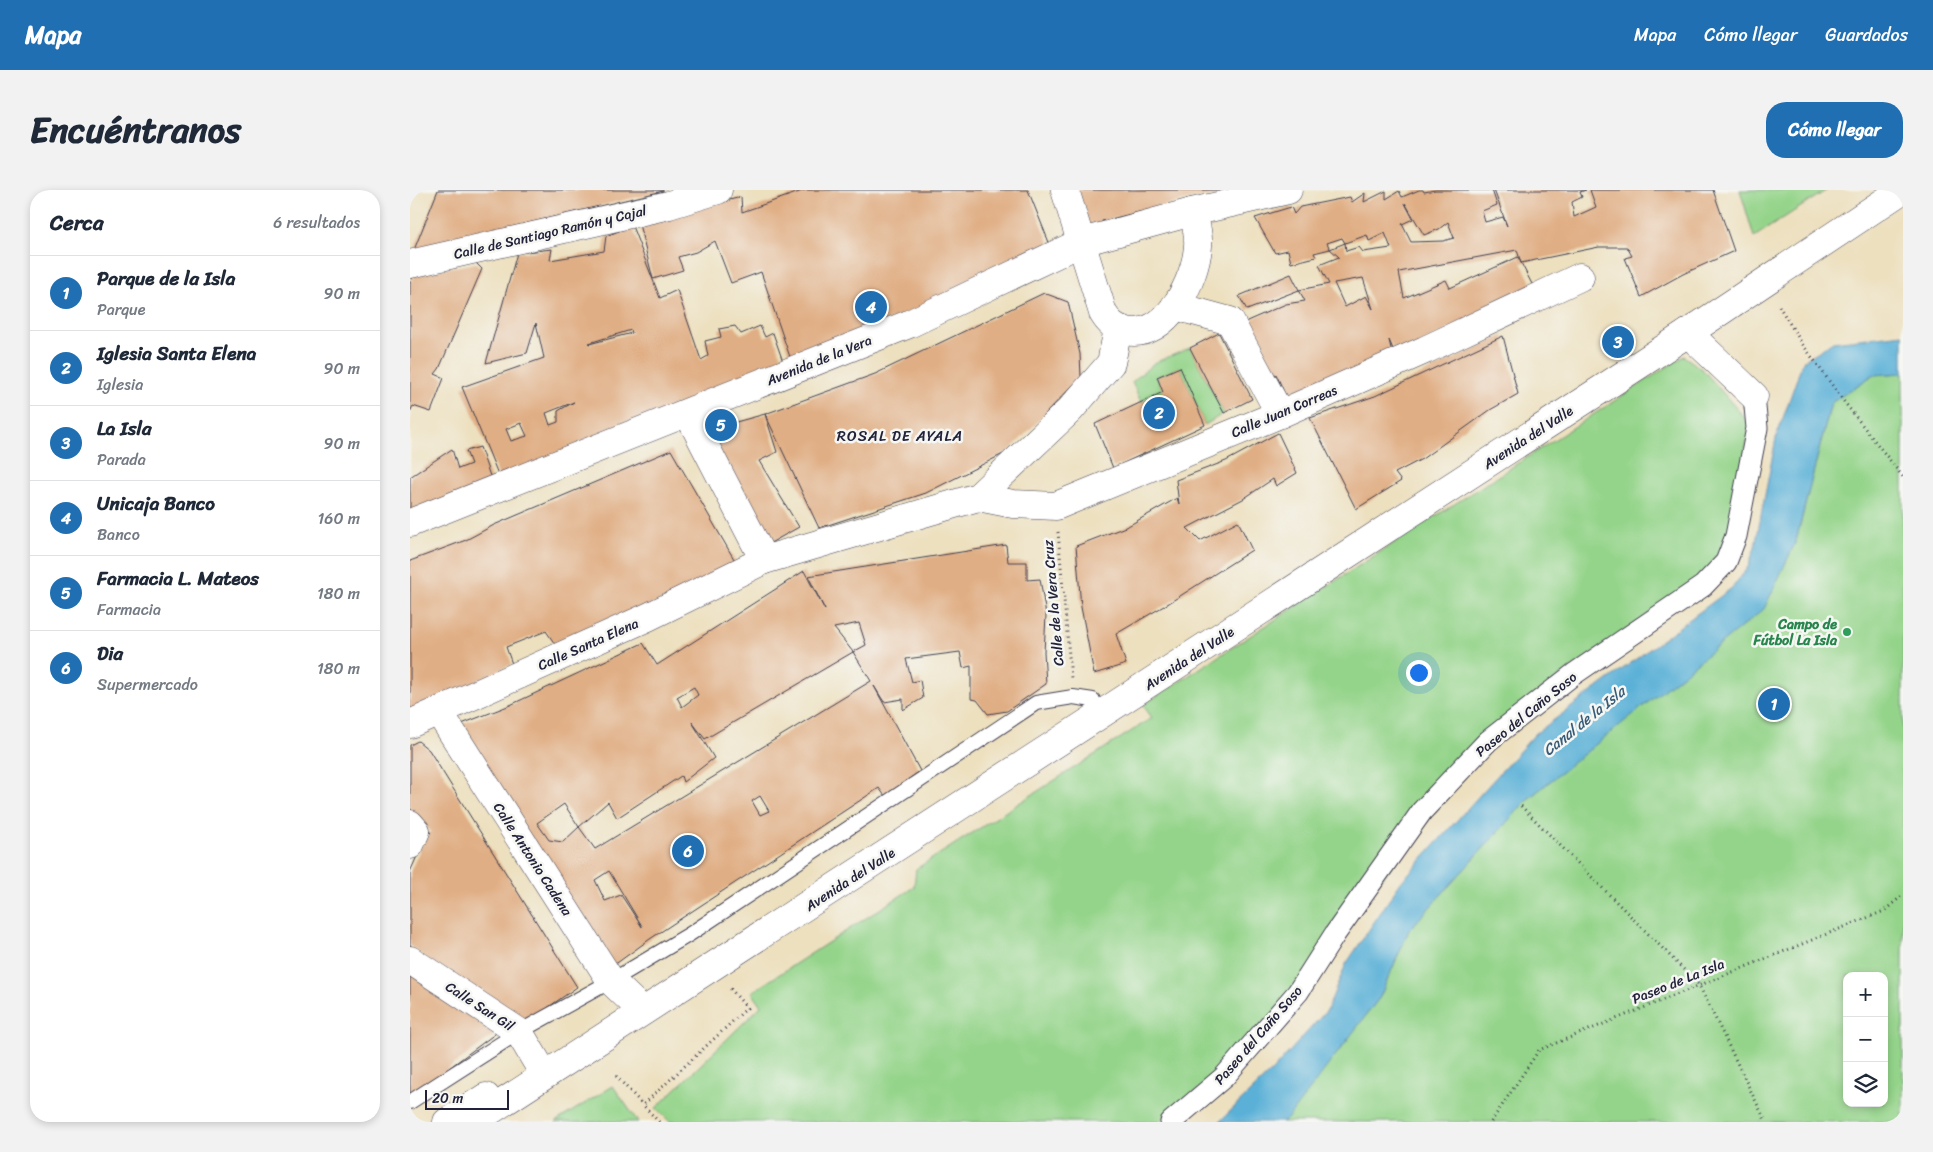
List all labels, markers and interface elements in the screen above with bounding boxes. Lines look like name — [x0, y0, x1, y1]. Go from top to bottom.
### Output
text: Mapa — [25, 14, 81, 56]
text: Mapa — [1634, 19, 1676, 51]
text: Cómo llegar — [1704, 19, 1797, 51]
text: Guardados — [1825, 19, 1908, 51]
text: Encuéntranos — [30, 99, 241, 161]
button: Cómo llegar — [1766, 102, 1903, 158]
street label: Calle de Santiago Ramón y Cajal — [451, 198, 650, 267]
text: Cerca — [50, 204, 104, 242]
text: 6 resultados — [273, 208, 360, 237]
text: Parque de la Isla — [97, 262, 235, 295]
text: 1 — [63, 279, 69, 308]
text: 90 m — [324, 279, 360, 308]
pin: 4 — [855, 288, 887, 326]
text: Parque — [97, 295, 145, 324]
pin: 3 — [1602, 323, 1634, 361]
street label: Avenida de la Vera — [762, 328, 876, 393]
text: Iglesia Santa Elena — [97, 337, 256, 370]
text: 2 — [61, 354, 71, 383]
text: 90 m — [324, 354, 360, 383]
text: Iglesia — [97, 370, 143, 399]
street label: Calle Juan Correas — [1227, 378, 1342, 445]
pin: 2 — [1143, 394, 1175, 432]
street label: Avenida del Valle — [1477, 399, 1579, 477]
pin: 5 — [705, 406, 737, 444]
text: La Isla — [97, 412, 151, 445]
district label: ROSAL DE AYALA — [837, 423, 963, 449]
text: 3 — [62, 429, 70, 458]
text: 90 m — [324, 429, 360, 458]
text: Parada — [97, 445, 146, 474]
text: Unicaja Banco — [97, 487, 215, 520]
text: 4 — [61, 504, 71, 533]
text: 160 m — [317, 504, 360, 533]
text: Banco — [97, 520, 140, 549]
street label: Calle de la Vera Cruz — [1036, 539, 1071, 667]
text: Farmacia L. Mateos — [97, 562, 259, 595]
text: 5 — [61, 579, 71, 608]
text: 180 m — [317, 579, 360, 608]
text: Farmacia — [97, 595, 161, 624]
street label: Calle Santa Elena — [534, 611, 643, 678]
place label: Campo de Fútbol La Isla — [1752, 612, 1838, 653]
street label: Avenida del Valle — [1138, 620, 1240, 698]
marker: Campo de Fútbol La Isla — [1841, 626, 1853, 638]
text: Dia — [97, 637, 123, 670]
text: 6 — [61, 654, 71, 683]
text: 180 m — [317, 654, 360, 683]
your location — [1406, 660, 1432, 686]
street label: Paseo del Caño Soso — [1470, 665, 1583, 764]
text: Supermercado — [97, 670, 198, 699]
water label: Canal de la Isla — [1537, 678, 1633, 763]
pin: 1 — [1758, 685, 1790, 723]
street label: Calle Antonio Cadena — [486, 797, 579, 922]
pin: 6 — [672, 832, 704, 870]
street label: Avenida del Valle — [799, 841, 901, 919]
street label: Paseo de La Isla — [1628, 952, 1728, 1011]
map controls — [1843, 972, 1888, 1107]
button: + — [1843, 972, 1888, 1017]
street label: Calle San Gil — [440, 975, 520, 1039]
street label: Paseo del Caño Soso — [1208, 980, 1309, 1091]
button: − — [1843, 1017, 1888, 1062]
button: layers — [1843, 1062, 1888, 1107]
text: 20 m — [432, 1086, 463, 1111]
scale bar — [425, 1087, 509, 1110]

